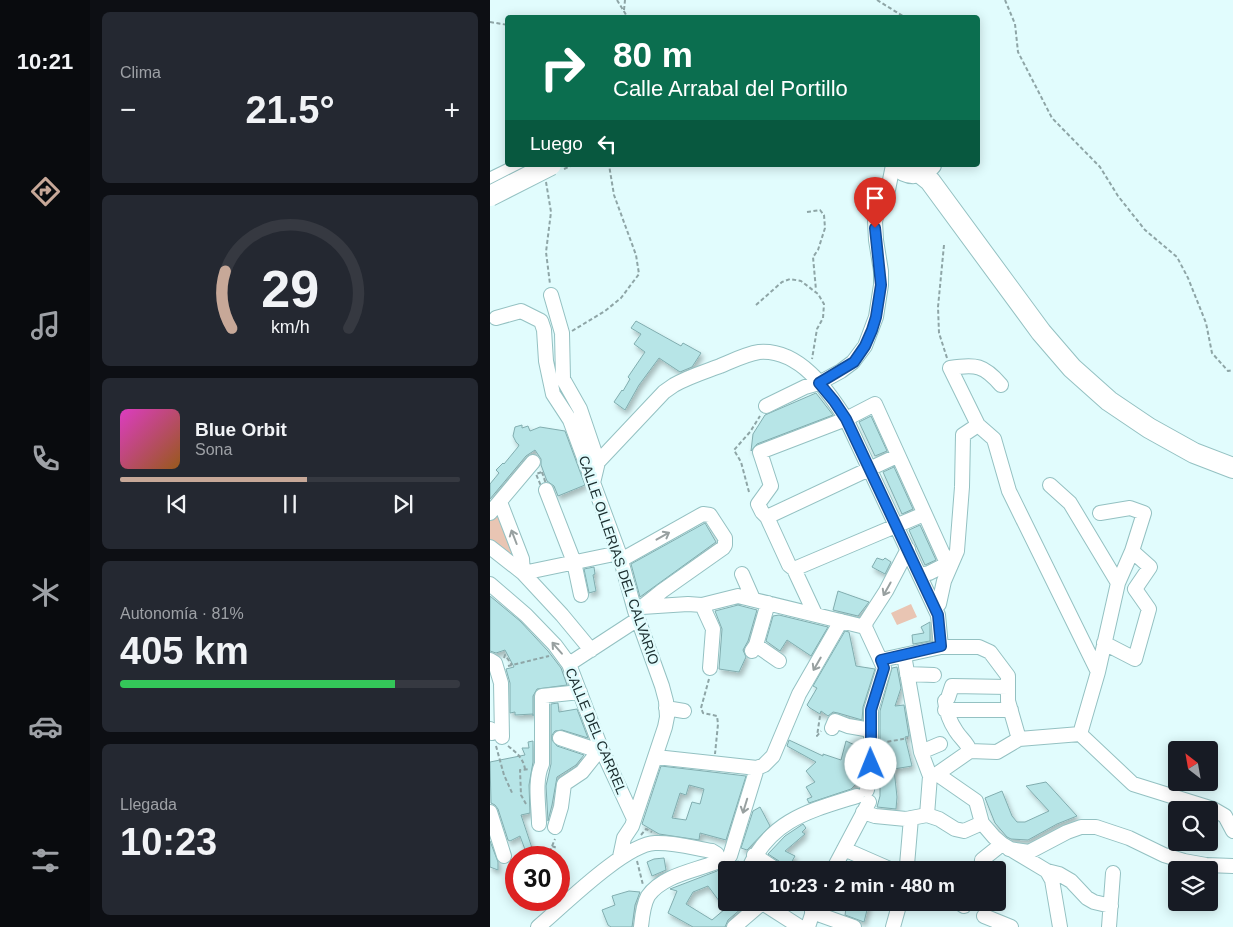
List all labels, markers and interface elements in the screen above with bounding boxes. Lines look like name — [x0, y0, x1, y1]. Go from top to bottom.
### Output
icon: right — [530, 35, 595, 100]
text: 80 m — [613, 35, 693, 74]
text: 10:21 — [17, 49, 73, 74]
text: Clima — [120, 64, 161, 81]
text: Calle Arrabal del Portillo — [613, 76, 848, 101]
text: 21.5° — [245, 89, 335, 131]
text: − — [120, 94, 136, 125]
text: + — [444, 94, 460, 125]
icon: left — [593, 130, 621, 158]
text: Luego — [530, 133, 583, 154]
icon: directions — [28, 174, 63, 209]
pin — [854, 177, 896, 228]
icon: arrive — [861, 184, 889, 212]
text: 29 — [261, 260, 319, 318]
icon: music — [28, 308, 63, 343]
text: km/h — [271, 317, 309, 337]
text: Blue Orbit — [195, 419, 287, 440]
icon: phone — [28, 441, 63, 476]
text: Sona — [195, 441, 232, 458]
street label: CALLE OLLERIAS DEL CALVARIO — [576, 453, 662, 667]
icon: previous — [163, 490, 191, 518]
icon: pause — [276, 490, 304, 518]
icon: next — [389, 490, 417, 518]
one-way arrow — [508, 530, 518, 545]
one-way arrow — [656, 530, 670, 540]
icon: climate — [28, 575, 63, 610]
one-way arrow — [882, 581, 892, 596]
text: Autonomía · 81% — [120, 605, 244, 622]
text: 405 km — [120, 630, 249, 672]
one-way arrow — [551, 641, 563, 654]
one-way arrow — [811, 656, 821, 670]
street label: CALLE DEL CARREL — [562, 665, 630, 797]
icon: car — [28, 709, 63, 744]
position arrow — [844, 737, 896, 789]
north arrow — [1168, 741, 1218, 791]
map controls — [1168, 741, 1218, 911]
text: Llegada — [120, 796, 177, 813]
one-way arrow — [740, 798, 749, 813]
button: search — [1168, 801, 1218, 851]
text: 10:23 — [120, 821, 217, 863]
icon: filters — [28, 843, 63, 878]
speed limit sign: 30 — [505, 846, 570, 911]
button: layers — [1168, 861, 1218, 911]
text: 10:23 · 2 min · 480 m — [769, 875, 955, 896]

